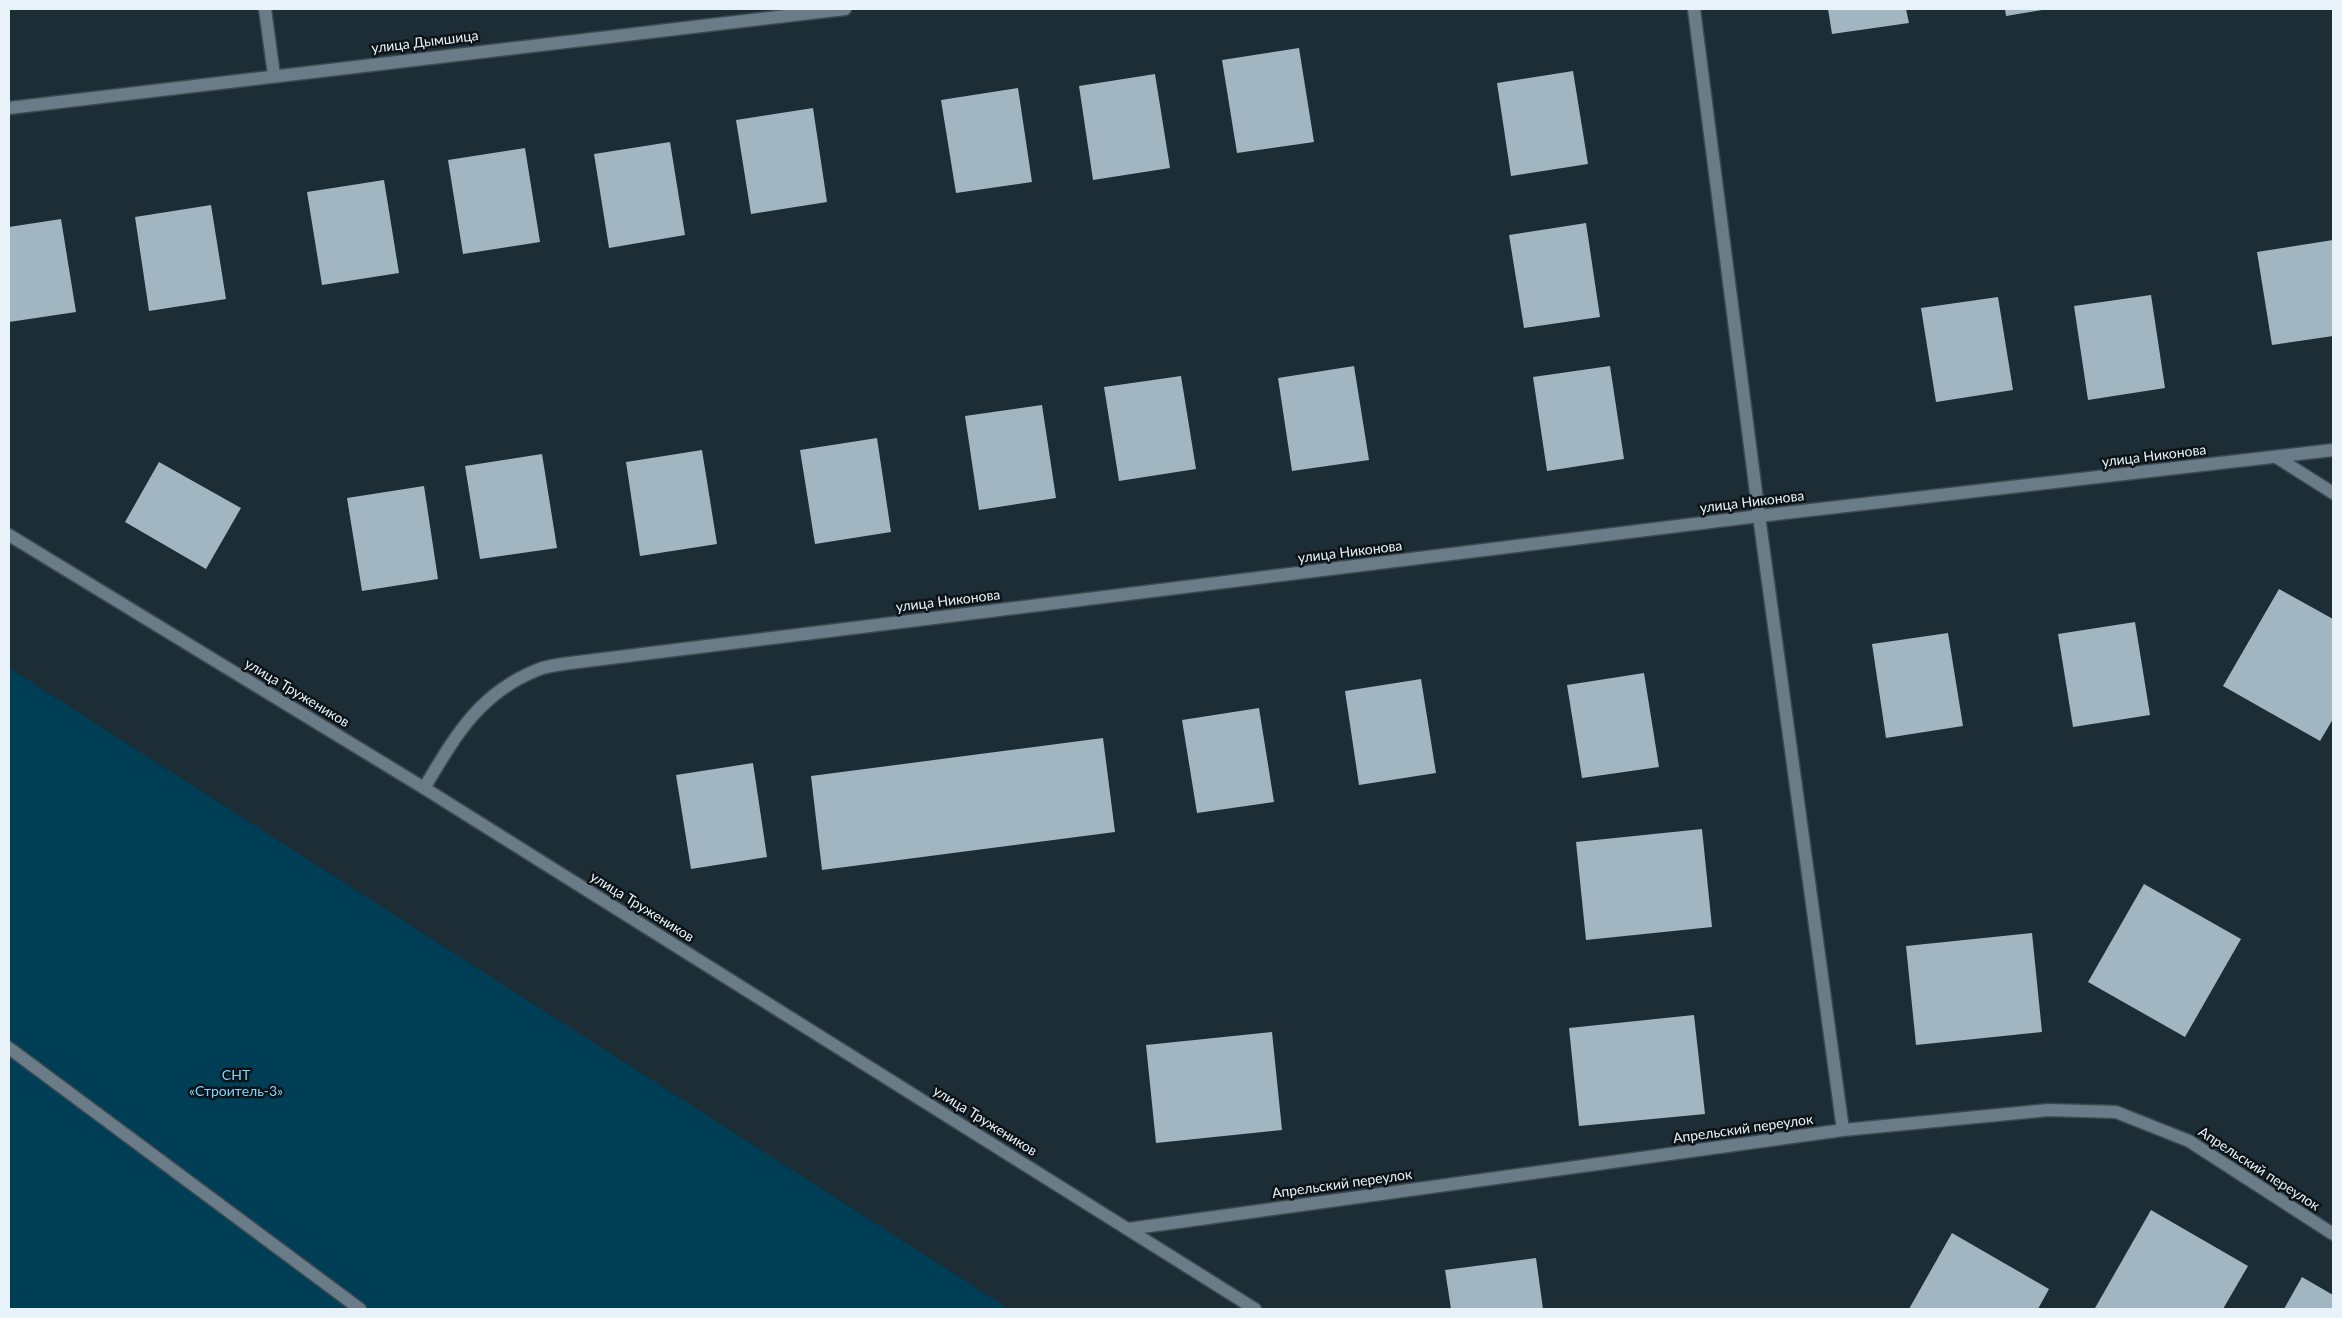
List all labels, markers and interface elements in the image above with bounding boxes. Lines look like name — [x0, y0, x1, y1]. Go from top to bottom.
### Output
street label: улица Дымшица — [371, 27, 479, 57]
street label: улица Никонова — [2101, 441, 2207, 471]
street label: улица Никонова — [1699, 487, 1805, 517]
street label: улица Никонова — [1297, 537, 1403, 567]
street label: улица Никонова — [895, 586, 1001, 616]
street label: улица Тружеников — [242, 655, 352, 731]
street label: улица Тружеников — [587, 868, 697, 946]
park label: СНТ «Строитель-3» — [189, 1067, 283, 1100]
street label: улица Тружеников — [930, 1082, 1040, 1160]
street label: Апрельский переулок — [1672, 1111, 1814, 1147]
street label: Апрельский переулок — [2195, 1123, 2323, 1215]
street label: Апрельский переулок — [1271, 1166, 1413, 1202]

